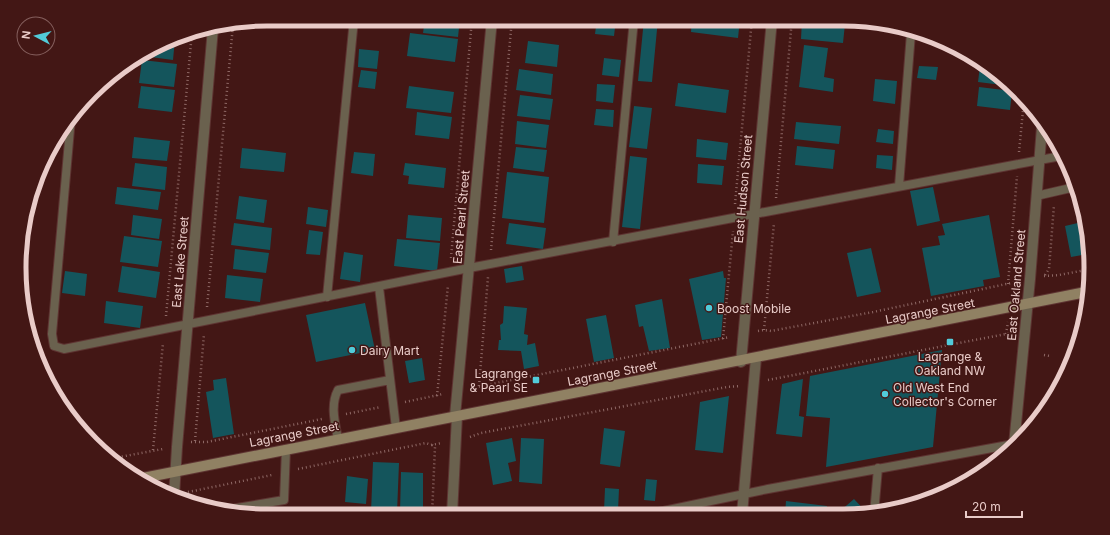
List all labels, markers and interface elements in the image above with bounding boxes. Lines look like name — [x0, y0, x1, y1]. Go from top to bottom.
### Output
north arrow — [16, 16, 56, 56]
text: N — [19, 30, 34, 40]
street label: East Hudson Street — [731, 134, 755, 244]
street label: East Pearl Street — [449, 170, 473, 264]
street label: East Lake Street — [169, 216, 191, 308]
street label: East Oakland Street — [1004, 229, 1028, 341]
street label: Lagrange Street — [884, 295, 976, 327]
place label: Boost Mobile — [717, 301, 791, 316]
marker: Boost Mobile — [704, 303, 714, 313]
marker: Lagrange & Oakland NW — [945, 337, 955, 347]
place label: Dairy Mart — [360, 343, 419, 358]
marker: Dairy Mart — [347, 345, 357, 355]
place label: Lagrange & Oakland NW — [915, 349, 986, 378]
street label: Lagrange Street — [566, 357, 658, 389]
place label: Lagrange & Pearl SE — [470, 366, 528, 395]
marker: Lagrange & Pearl SE — [531, 375, 541, 385]
place label: Old West End Collector's Corner — [893, 380, 997, 409]
marker: Old West End Collector's Corner — [880, 389, 890, 399]
street label: Lagrange Street — [248, 418, 340, 450]
scale bar — [966, 493, 1022, 519]
text: 20 m — [972, 499, 1001, 514]

